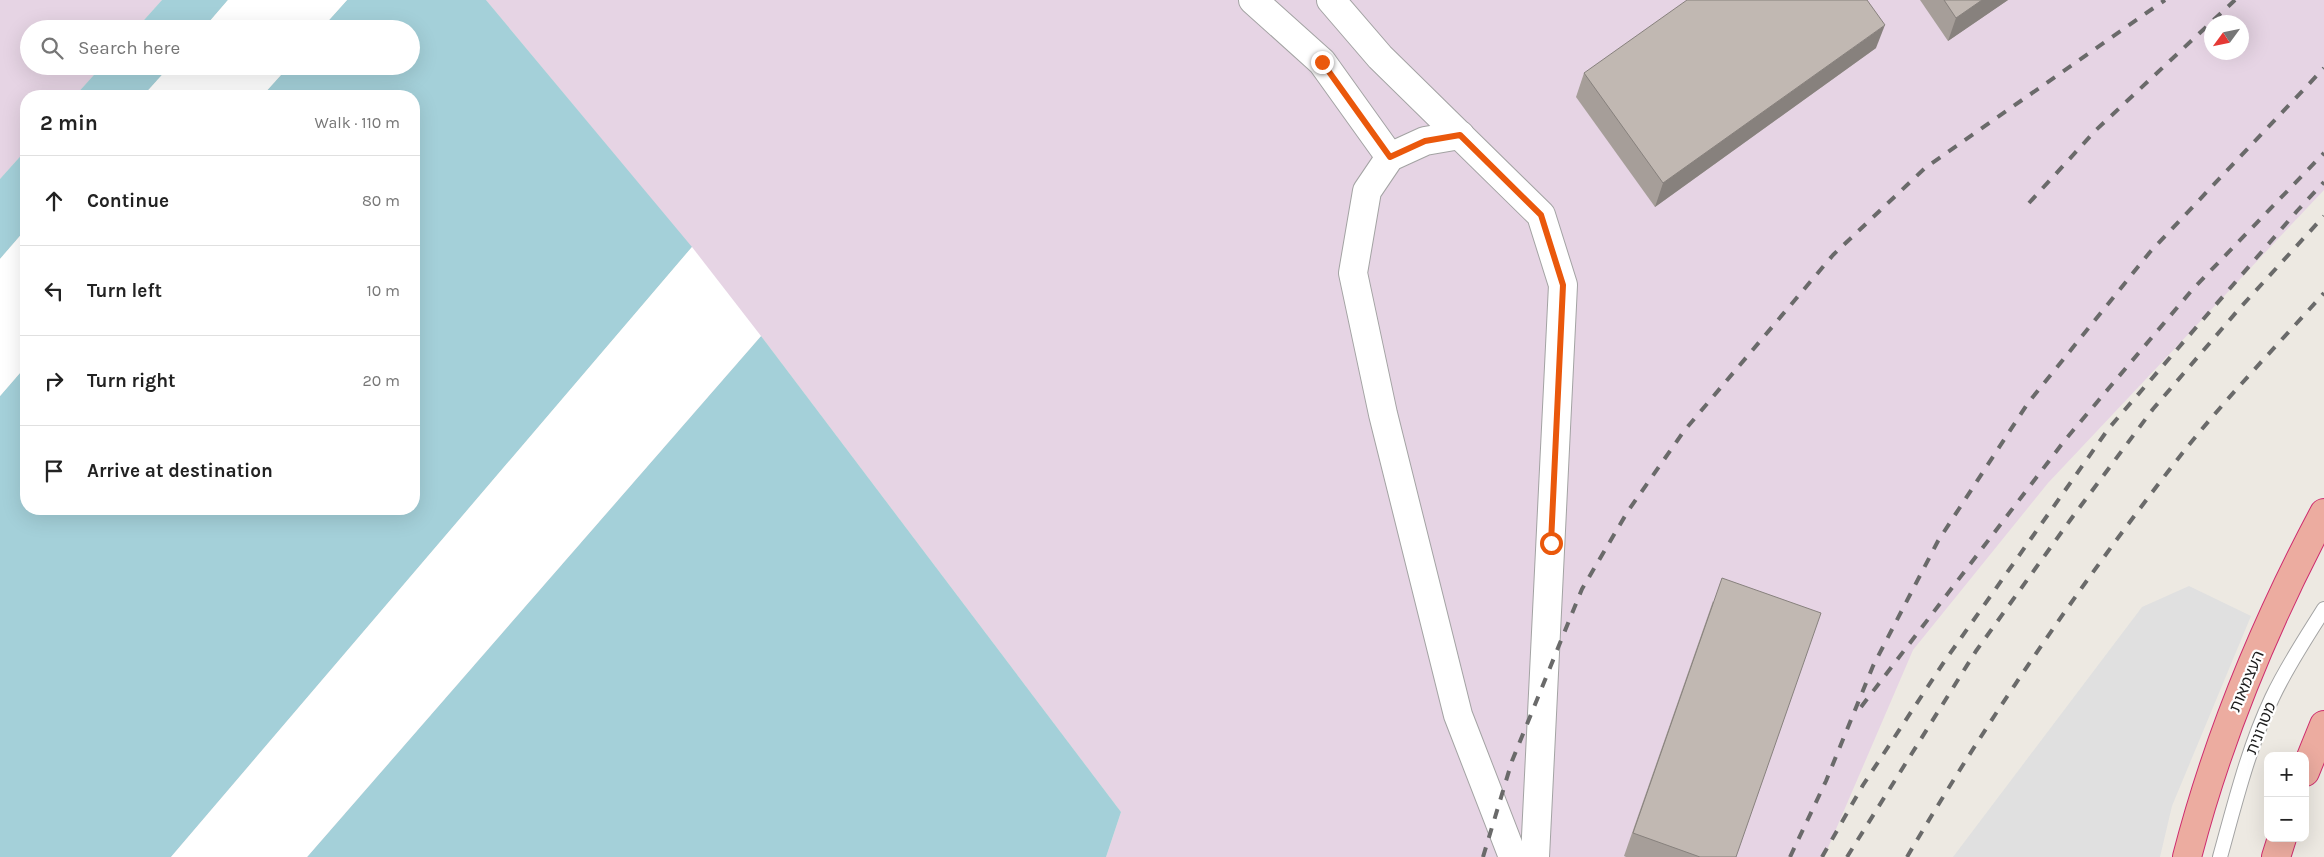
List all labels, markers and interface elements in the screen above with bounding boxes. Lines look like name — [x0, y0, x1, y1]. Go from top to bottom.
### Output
north arrow — [2204, 15, 2249, 60]
search box — [20, 20, 420, 75]
icon: search — [38, 34, 66, 62]
text: Search here — [78, 37, 180, 59]
route end — [1311, 51, 1334, 74]
text: 2 min — [40, 111, 98, 135]
text: Walk · 110 m — [315, 113, 400, 132]
icon: ahead — [40, 187, 68, 215]
text: Continue — [87, 190, 169, 212]
text: 80 m — [362, 191, 400, 210]
icon: left — [40, 277, 68, 305]
text: Turn left — [87, 280, 162, 302]
text: 10 m — [366, 281, 400, 300]
icon: right — [40, 367, 68, 395]
text: Turn right — [87, 370, 176, 392]
text: 20 m — [362, 371, 400, 390]
icon: arrive — [40, 457, 68, 485]
text: Arrive at destination — [87, 460, 273, 482]
route start — [1540, 532, 1563, 555]
street label: העצמאות — [2225, 648, 2268, 715]
street label: מטרונית — [2241, 699, 2280, 757]
map controls — [2264, 752, 2309, 842]
button: + — [2264, 752, 2309, 797]
button: − — [2264, 797, 2309, 842]

